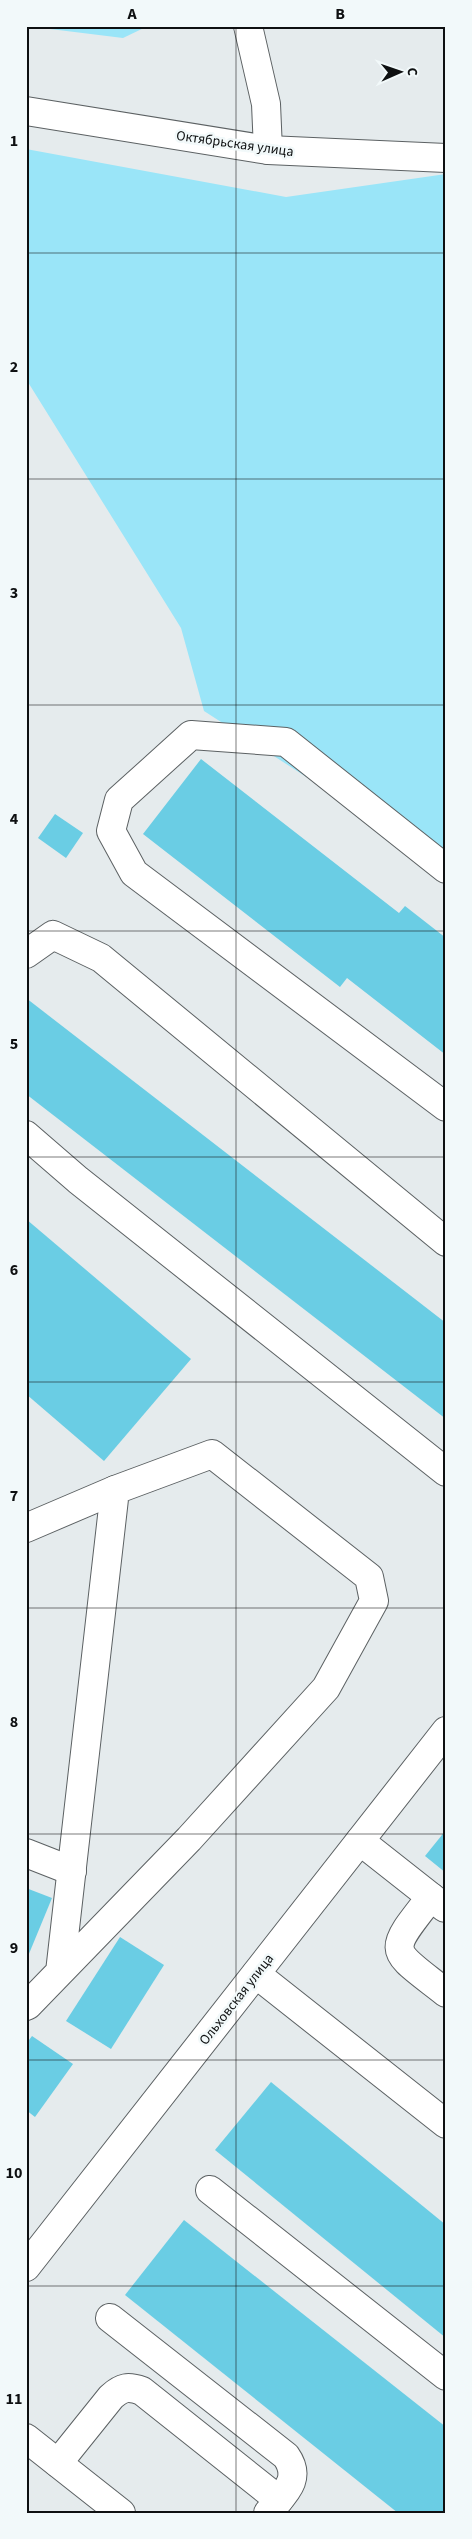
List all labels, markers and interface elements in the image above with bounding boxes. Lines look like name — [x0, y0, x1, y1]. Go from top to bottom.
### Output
text: A — [126, 3, 137, 25]
text: B — [335, 3, 345, 25]
north arrow — [374, 48, 424, 98]
text: С — [402, 67, 422, 76]
street label: Октябрьская улица — [175, 126, 295, 162]
text: 1 — [10, 130, 18, 152]
text: 2 — [10, 356, 18, 378]
text: 3 — [10, 582, 18, 604]
text: 4 — [10, 808, 19, 830]
text: 5 — [10, 1033, 18, 1055]
text: 6 — [10, 1259, 18, 1281]
text: 7 — [10, 1485, 18, 1507]
text: 8 — [10, 1711, 18, 1733]
text: 9 — [10, 1937, 18, 1959]
street label: Ольховская улица — [195, 1950, 279, 2049]
text: 10 — [6, 2162, 22, 2184]
text: 11 — [6, 2388, 22, 2410]

